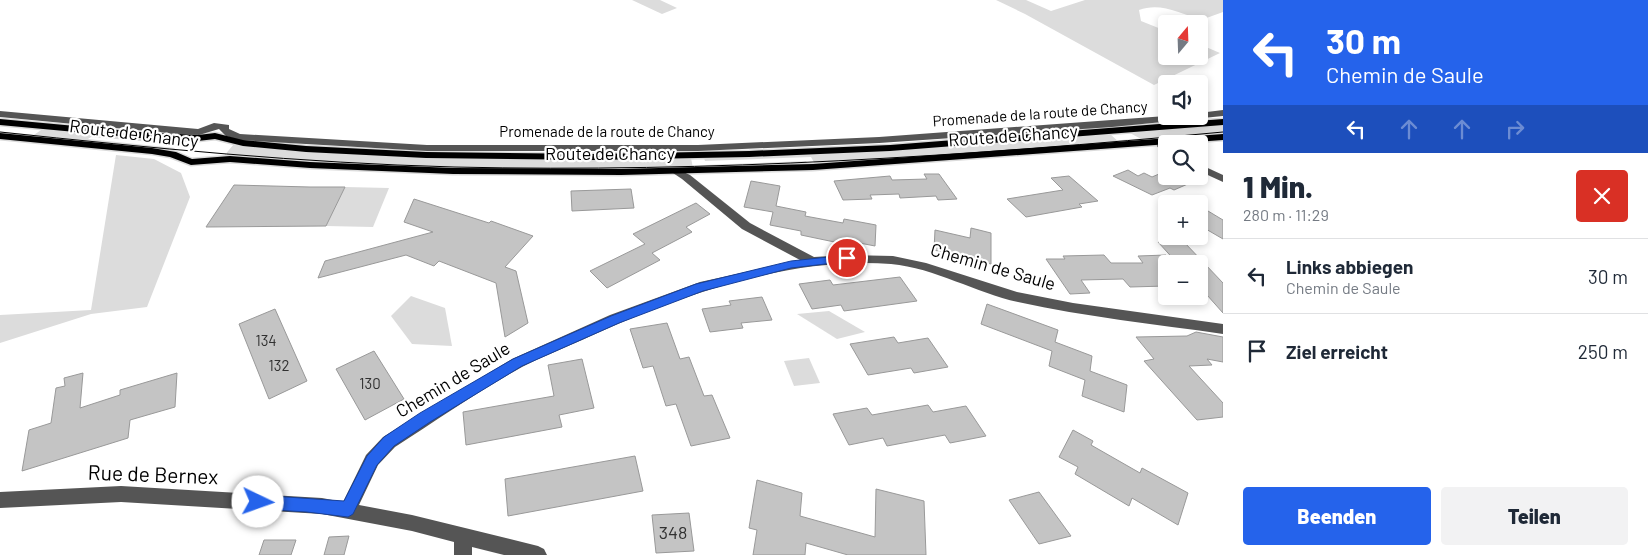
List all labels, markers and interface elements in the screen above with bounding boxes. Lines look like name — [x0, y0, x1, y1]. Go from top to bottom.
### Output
north arrow — [1158, 15, 1208, 65]
map controls — [1158, 15, 1208, 305]
text: 30 m — [1326, 19, 1401, 61]
icon: left — [1243, 20, 1308, 85]
text: Chemin de Saule — [1326, 61, 1484, 87]
button: sound — [1158, 75, 1208, 125]
street label: Promenade de la route de Chancy — [932, 97, 1148, 129]
street label: Route de Chancy — [68, 114, 200, 152]
icon: left — [1342, 115, 1370, 143]
icon: ahead — [1395, 115, 1423, 143]
icon: ahead — [1448, 115, 1476, 143]
icon: right — [1501, 115, 1529, 143]
street label: Route de Chancy — [947, 119, 1078, 151]
street label: Promenade de la route de Chancy — [499, 122, 715, 140]
button: search — [1158, 135, 1208, 185]
street label: Route de Chancy — [545, 142, 675, 164]
text: 1 Min. — [1243, 168, 1313, 204]
button: close — [1576, 170, 1628, 222]
button: + — [1158, 195, 1208, 245]
text: 280 m · 11:29 — [1243, 205, 1329, 224]
pin — [826, 237, 868, 279]
street label: Chemin de Saule — [928, 238, 1058, 294]
icon: arrive — [833, 244, 861, 272]
button: − — [1158, 255, 1208, 305]
text: Links abbiegen — [1286, 255, 1413, 278]
icon: left — [1243, 262, 1271, 290]
text: 30 m — [1588, 265, 1628, 288]
text: Chemin de Saule — [1286, 278, 1401, 297]
house number: 134 — [255, 331, 277, 349]
street label: Chemin de Saule — [392, 337, 513, 422]
icon: arrive — [1243, 337, 1271, 365]
text: Ziel erreicht — [1286, 340, 1388, 363]
text: 250 m — [1578, 340, 1628, 363]
house number: 132 — [268, 356, 290, 374]
house number: 130 — [359, 374, 381, 392]
street label: Rue de Bernex — [87, 459, 219, 488]
position arrow — [231, 475, 283, 527]
button: Beenden — [1243, 487, 1431, 545]
button: Teilen — [1441, 487, 1628, 545]
house number: 348 — [659, 521, 687, 543]

